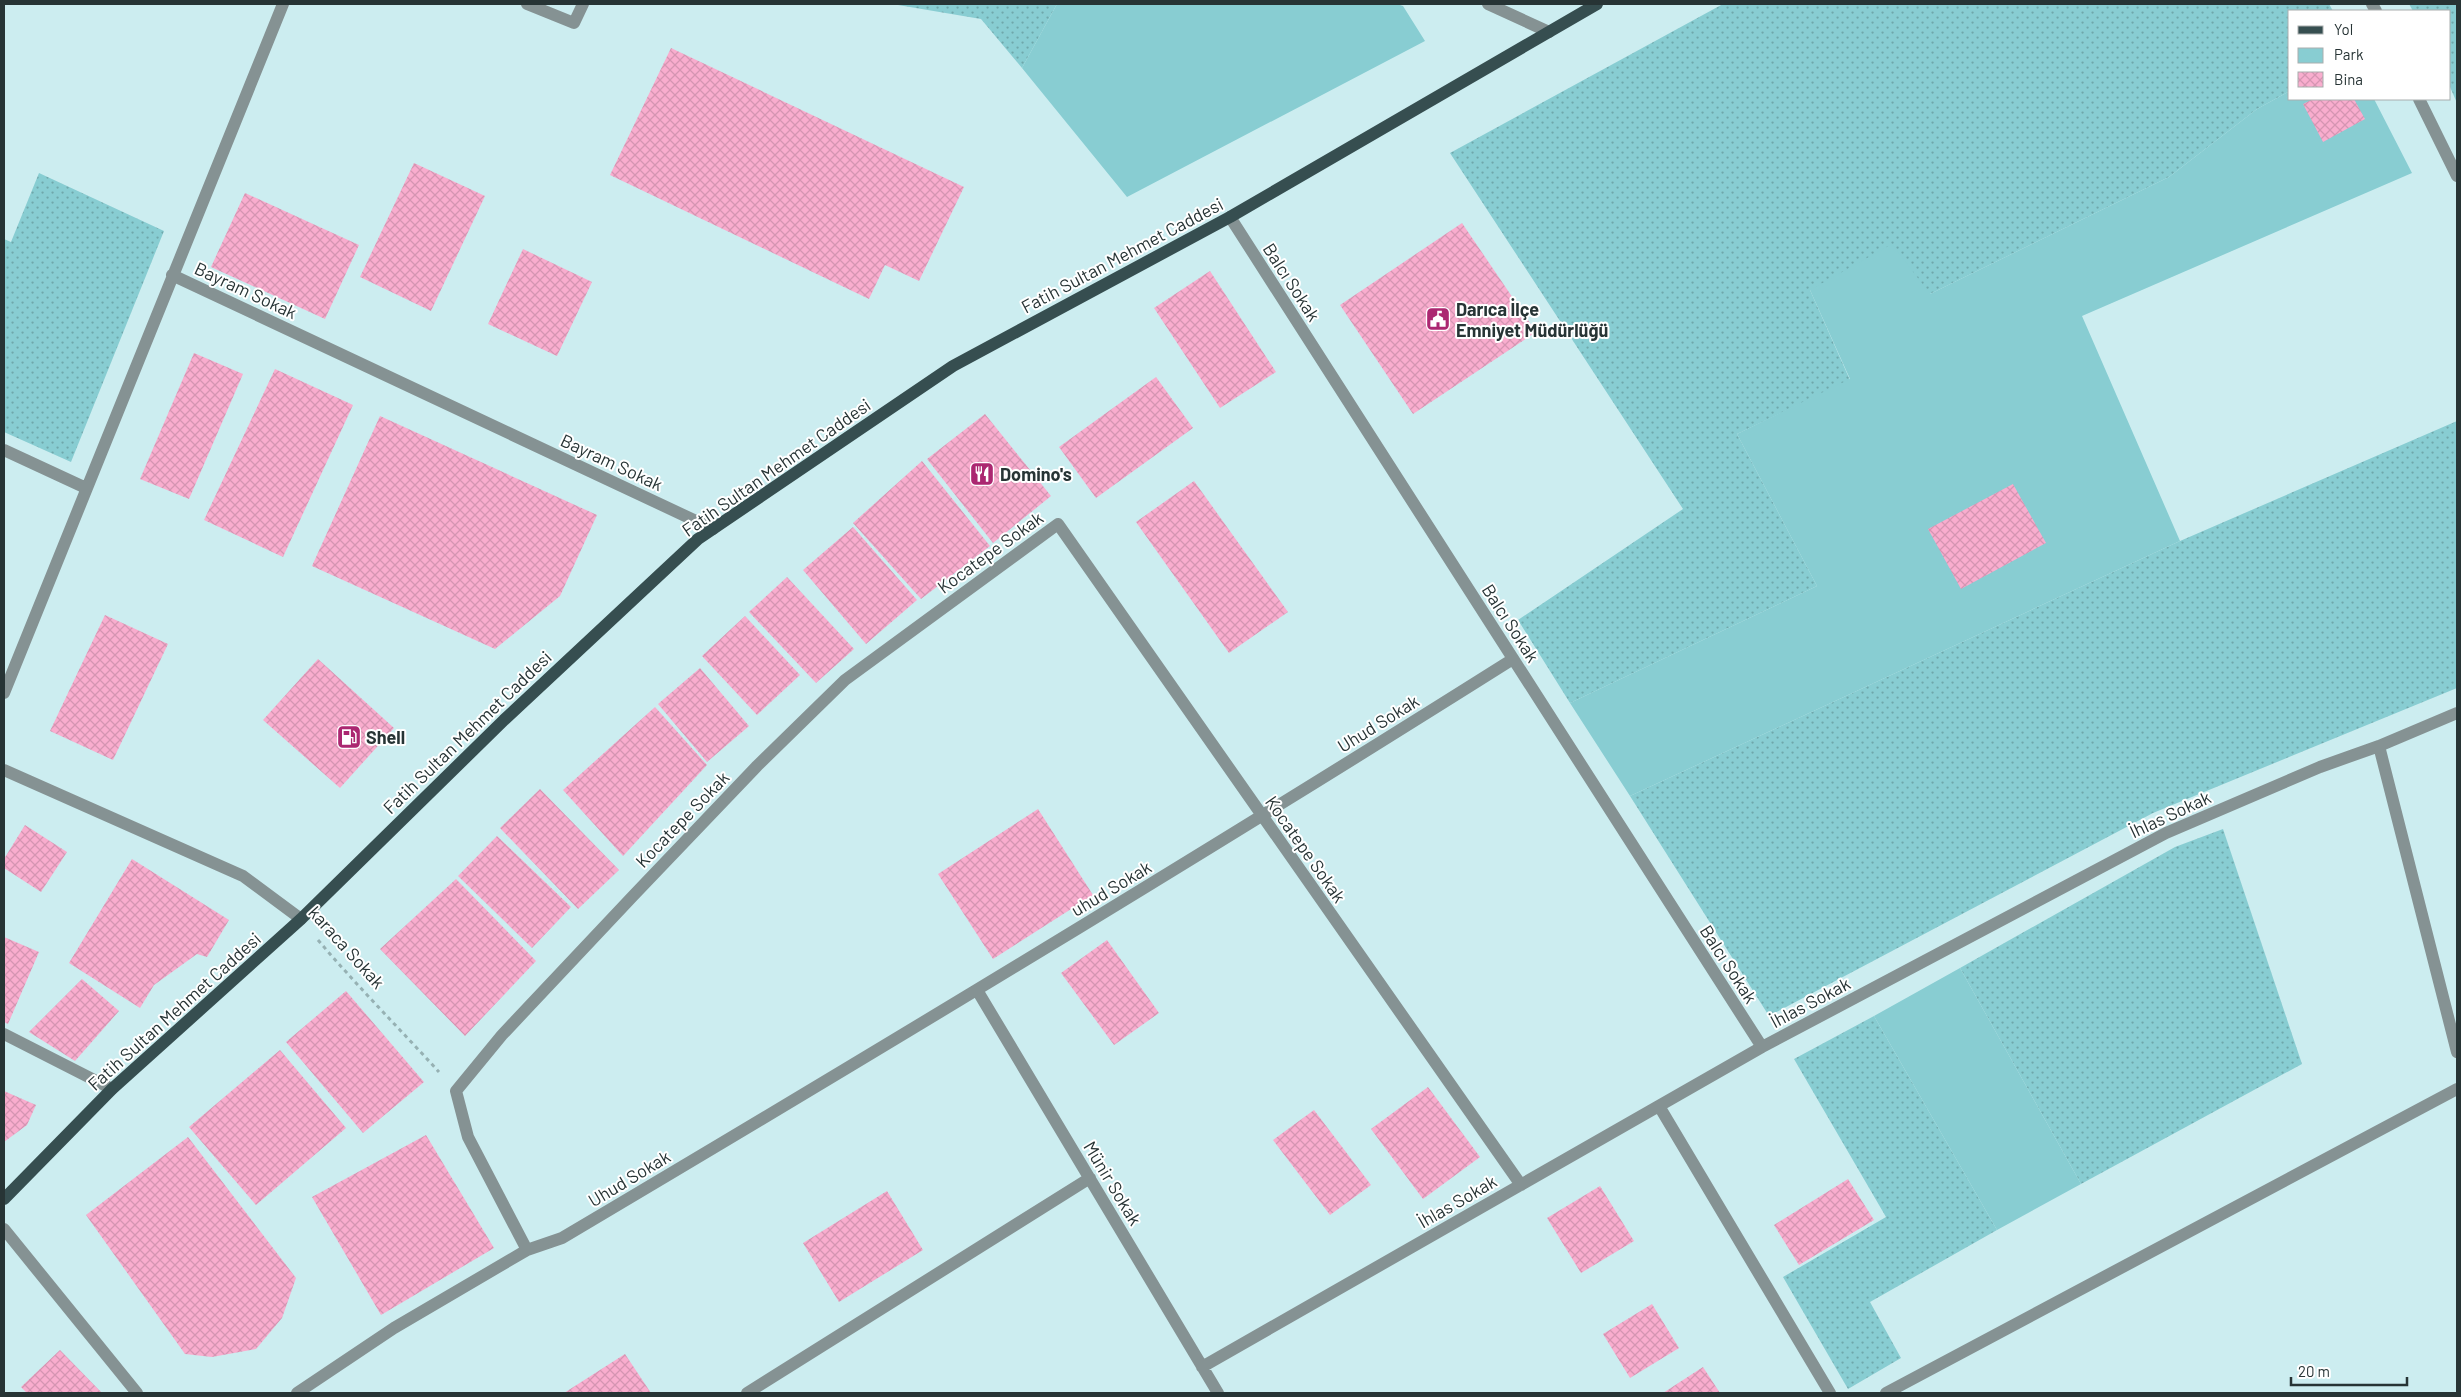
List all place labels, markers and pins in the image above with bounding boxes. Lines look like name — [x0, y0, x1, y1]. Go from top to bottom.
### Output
place label: Darıca İlçe Emniyet Müdürlüğü — [1456, 298, 1608, 341]
public building icon: Darıca İlçe Emniyet Müdürlüğü — [1425, 306, 1451, 332]
restaurant icon: Domino's — [969, 461, 995, 487]
place label: Domino's — [1000, 463, 1072, 485]
fuel station icon: Shell — [336, 724, 362, 750]
place label: Shell — [366, 726, 405, 748]

